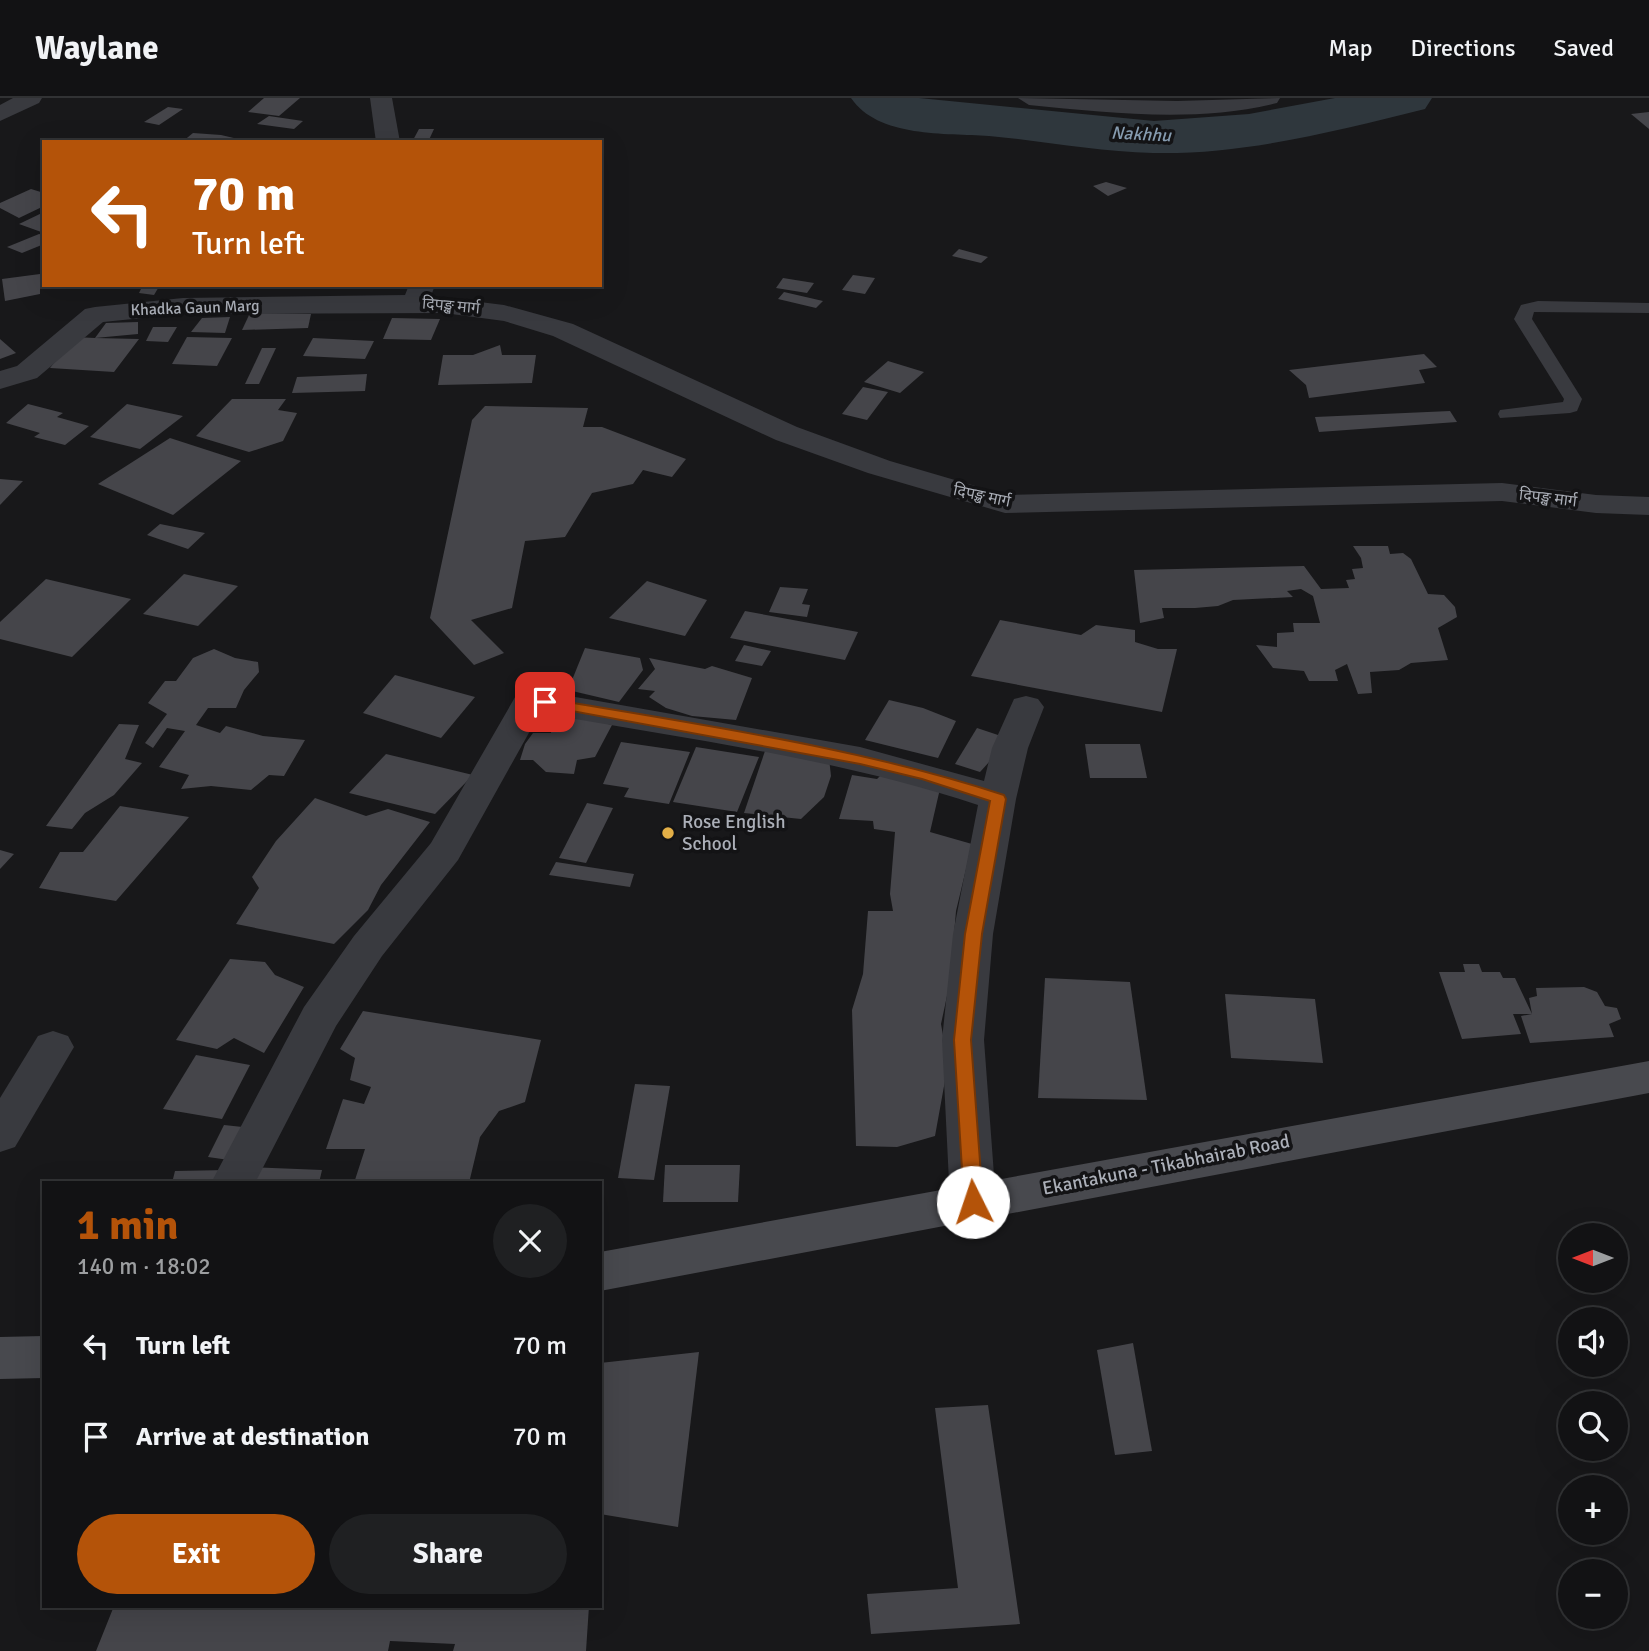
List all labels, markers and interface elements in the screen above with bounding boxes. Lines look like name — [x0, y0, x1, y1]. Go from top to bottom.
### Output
text: Waylane — [35, 28, 159, 69]
text: Map — [1328, 33, 1373, 63]
text: Directions — [1411, 33, 1516, 63]
text: Saved — [1554, 33, 1614, 63]
water label: Nakhhu — [1111, 121, 1173, 147]
text: 70 m — [192, 164, 295, 224]
icon: left — [77, 168, 168, 259]
text: Turn left — [192, 224, 305, 263]
street label: दिपङ्ख मार्ग — [421, 294, 482, 319]
street label: Khadka Gaun Marg — [130, 296, 260, 320]
street label: दिपङ्ख मार्ग — [952, 480, 1013, 512]
street label: दिपङ्ख मार्ग — [1518, 485, 1579, 512]
pin — [515, 672, 575, 732]
icon: arrive — [526, 683, 564, 721]
place label: Rose English School — [682, 810, 785, 856]
marker: Rose English School — [660, 825, 676, 841]
street label: Ekantakuna - Tikabhairab Road — [1040, 1129, 1292, 1201]
position arrow — [936, 1165, 1010, 1239]
text: 1 min — [77, 1200, 178, 1251]
button: close — [493, 1204, 567, 1278]
north arrow — [1558, 1223, 1628, 1293]
map controls — [1558, 1223, 1628, 1629]
text: 140 m · 18:02 — [77, 1252, 211, 1281]
button: sound — [1558, 1307, 1628, 1377]
icon: left — [77, 1327, 115, 1365]
text: Turn left — [136, 1330, 230, 1362]
text: 70 m — [512, 1330, 567, 1362]
button: search — [1558, 1391, 1628, 1461]
icon: arrive — [77, 1418, 115, 1456]
text: Arrive at destination — [136, 1421, 369, 1453]
text: 70 m — [512, 1421, 567, 1453]
button: + — [1558, 1475, 1628, 1545]
button: Exit — [77, 1514, 315, 1594]
button: Share — [329, 1514, 567, 1594]
button: − — [1558, 1559, 1628, 1629]

